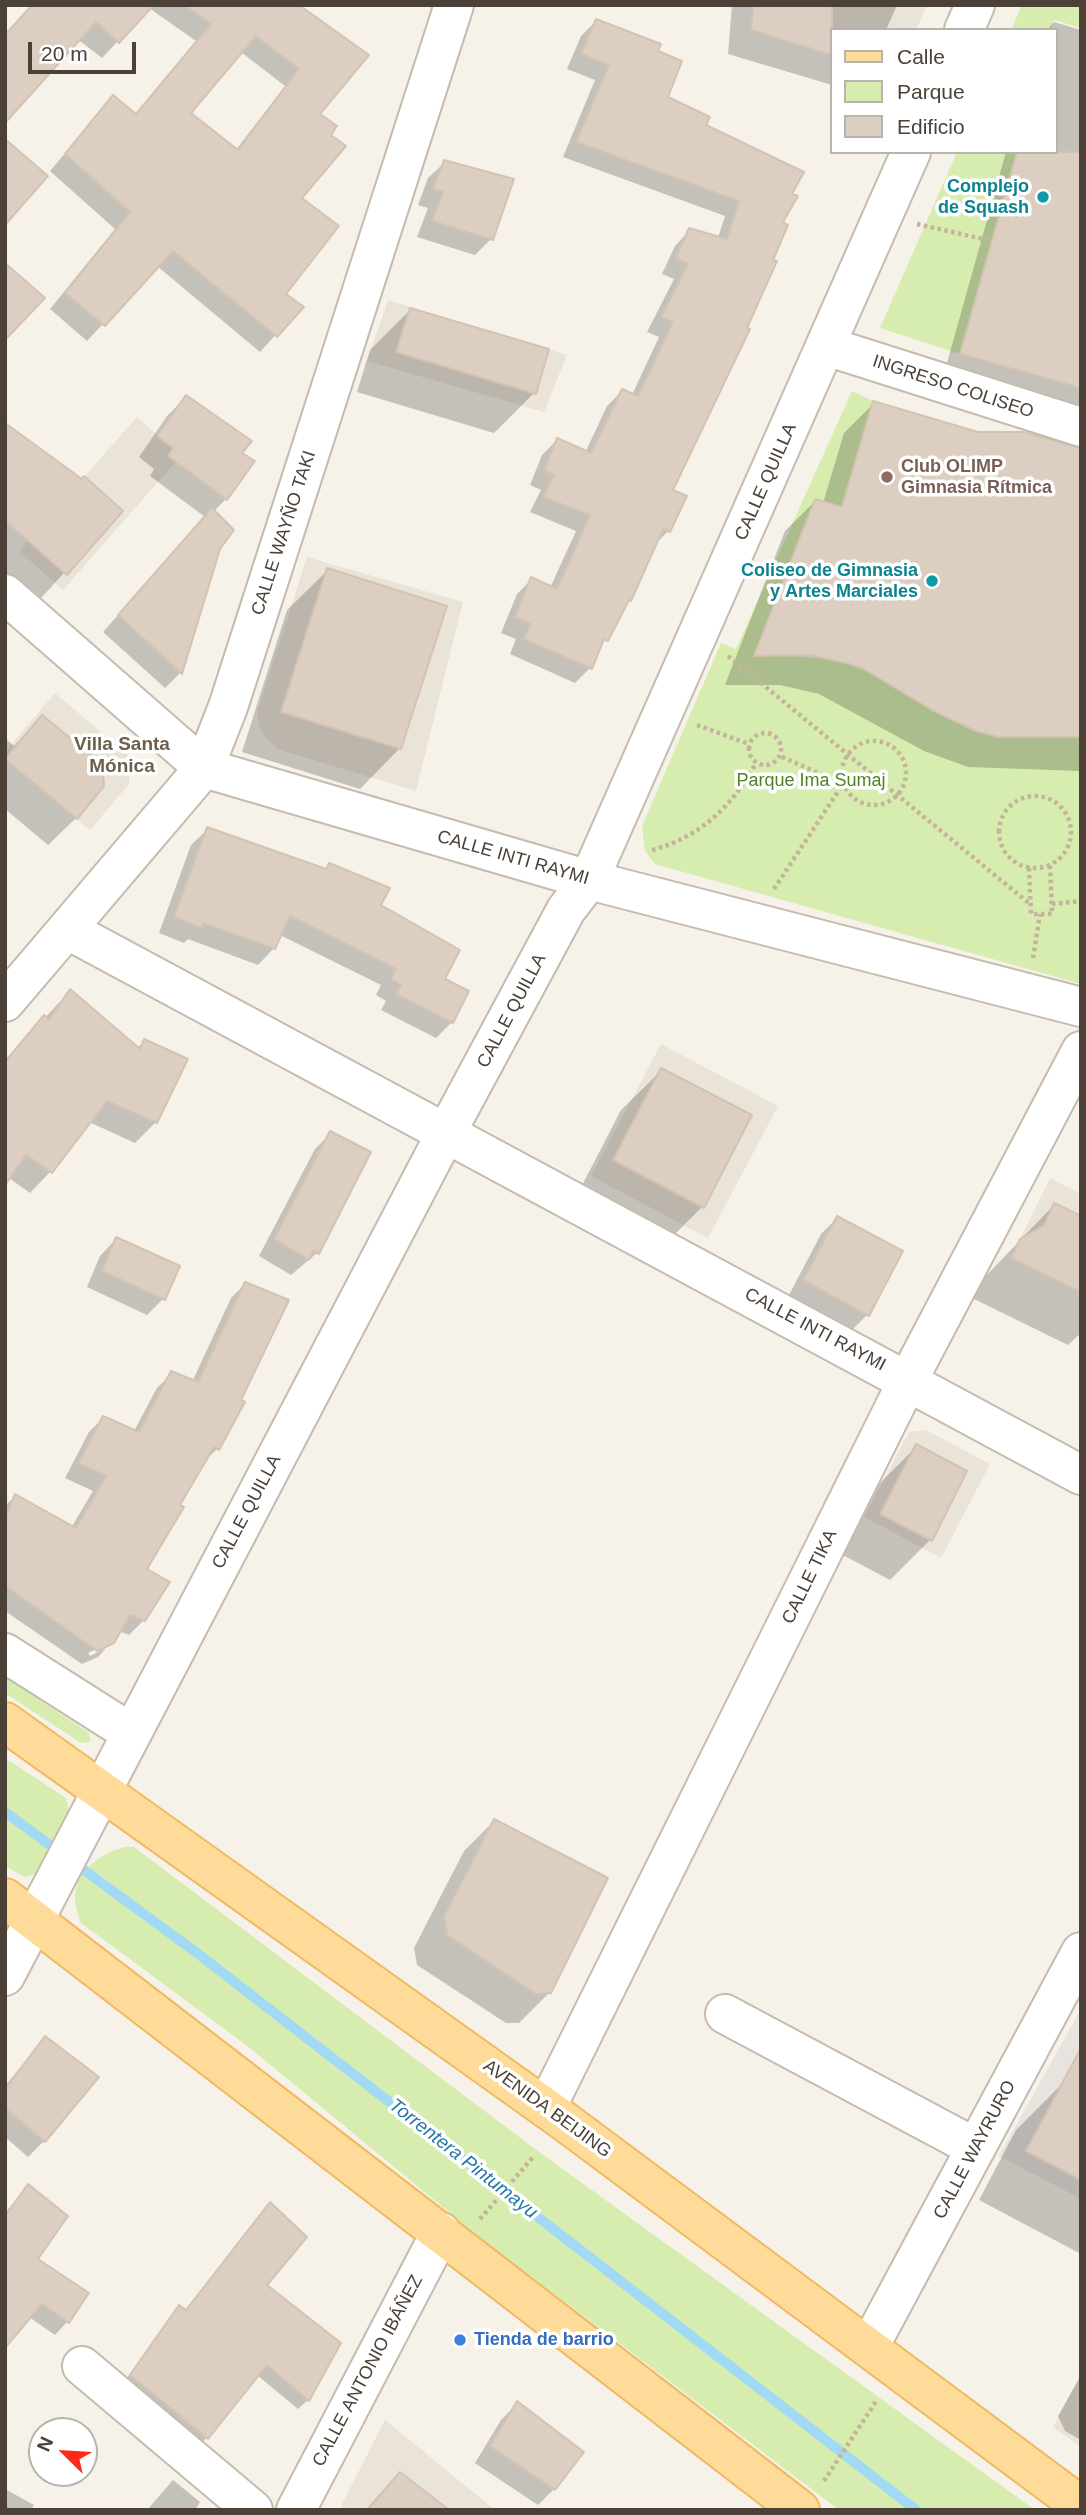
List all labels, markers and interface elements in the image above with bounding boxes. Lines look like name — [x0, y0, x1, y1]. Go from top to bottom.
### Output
scale bar — [32, 28, 140, 72]
legend — [830, 28, 1058, 154]
text: 20 m — [41, 42, 88, 65]
text: Calle — [897, 45, 945, 68]
text: Parque — [897, 80, 965, 103]
text: Edificio — [897, 115, 965, 138]
place label: Complejo de Squash — [938, 176, 1029, 218]
marker: Complejo de Squash — [1035, 189, 1051, 205]
street label: INGRESO COLISEO — [870, 351, 1036, 423]
street label: CALLE QUILLA — [730, 420, 802, 544]
street label: CALLE WAYÑO TAKI — [247, 448, 321, 618]
place label: Club OLIMP Gimnasia Rítmica — [901, 456, 1052, 498]
marker: Club OLIMP Gimnasia Rítmica — [879, 469, 895, 485]
place label: Coliseo de Gimnasia y Artes Marciales — [741, 560, 918, 602]
marker: Coliseo de Gimnasia y Artes Marciales — [924, 573, 940, 589]
district label: Villa Santa Mónica — [74, 734, 170, 778]
park label: Parque Ima Sumaj — [736, 770, 886, 792]
street label: CALLE INTI RAYMI — [435, 826, 591, 890]
street label: CALLE QUILLA — [473, 950, 551, 1072]
street label: CALLE INTI RAYMI — [741, 1284, 889, 1376]
street label: CALLE QUILLA — [208, 1451, 286, 1573]
street label: CALLE TIKA — [778, 1526, 842, 1628]
street label: AVENIDA BEIJING — [479, 2055, 615, 2163]
street label: CALLE WAYRURO — [929, 2077, 1021, 2223]
water label: Torrentera Pintumayu — [384, 2094, 542, 2224]
street label: CALLE ANTONIO IBÁÑEZ — [308, 2272, 428, 2470]
place label: Tienda de barrio — [474, 2329, 614, 2351]
marker: Tienda de barrio — [452, 2332, 468, 2348]
north arrow — [28, 2417, 98, 2487]
text: N — [33, 2434, 58, 2455]

